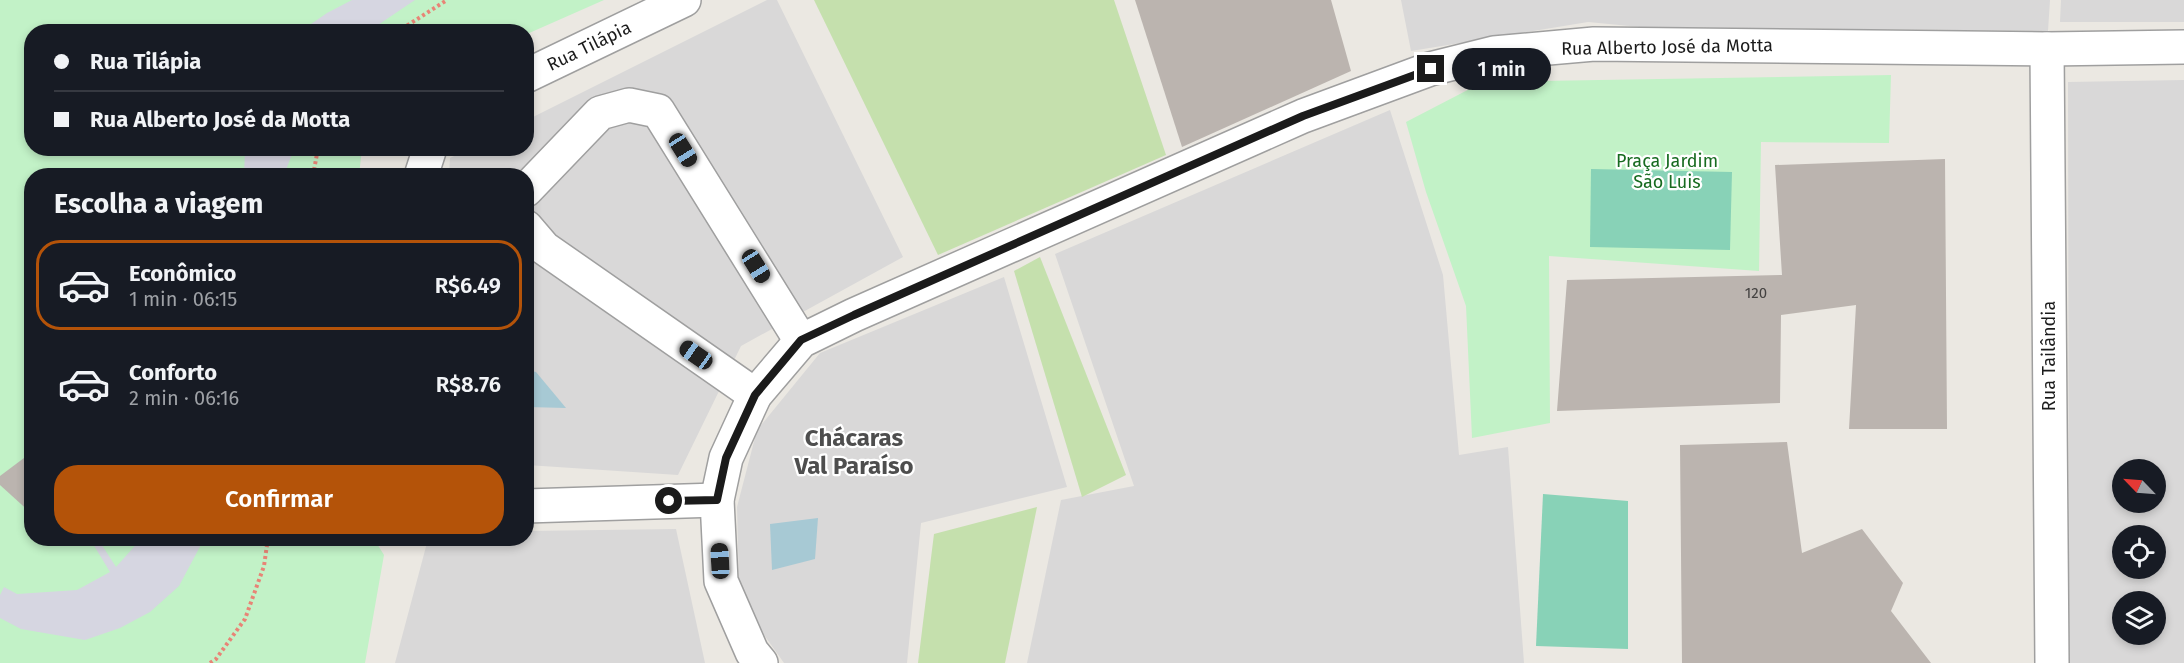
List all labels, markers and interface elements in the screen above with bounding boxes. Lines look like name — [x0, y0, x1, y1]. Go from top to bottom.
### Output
street label: Rua Tilápia — [543, 16, 635, 76]
street label: Rua Alberto José da Motta — [1561, 34, 1773, 60]
text: Rua Tilápia — [90, 48, 201, 75]
callout: 1 min — [1452, 48, 1551, 90]
route end — [1417, 55, 1444, 82]
text: 1 min — [1477, 57, 1526, 81]
text: Rua Alberto José da Motta — [90, 106, 350, 133]
car — [666, 130, 700, 170]
park label: Praça Jardim São Luis — [1616, 150, 1718, 193]
text: Escolha a viagem — [54, 188, 263, 220]
car — [739, 246, 773, 286]
icon: car — [57, 258, 111, 312]
text: Econômico — [129, 260, 236, 287]
text: R$6.49 — [435, 272, 501, 299]
house number: 120 — [1745, 284, 1767, 302]
text: 1 min · 06:15 — [129, 287, 237, 311]
street label: Rua Tailândia — [2038, 301, 2060, 411]
car — [676, 337, 716, 373]
icon: car — [57, 357, 111, 411]
text: Conforto — [129, 359, 217, 386]
text: R$8.76 — [436, 371, 501, 398]
text: 2 min · 06:16 — [129, 386, 239, 410]
district label: Chácaras Val Paraíso — [793, 424, 914, 480]
north arrow — [2112, 459, 2166, 513]
map controls — [2112, 459, 2166, 645]
button: Confirmar — [54, 465, 504, 534]
route start — [655, 487, 682, 514]
button: locate — [2112, 525, 2166, 579]
car — [710, 543, 730, 579]
button: layers — [2112, 591, 2166, 645]

